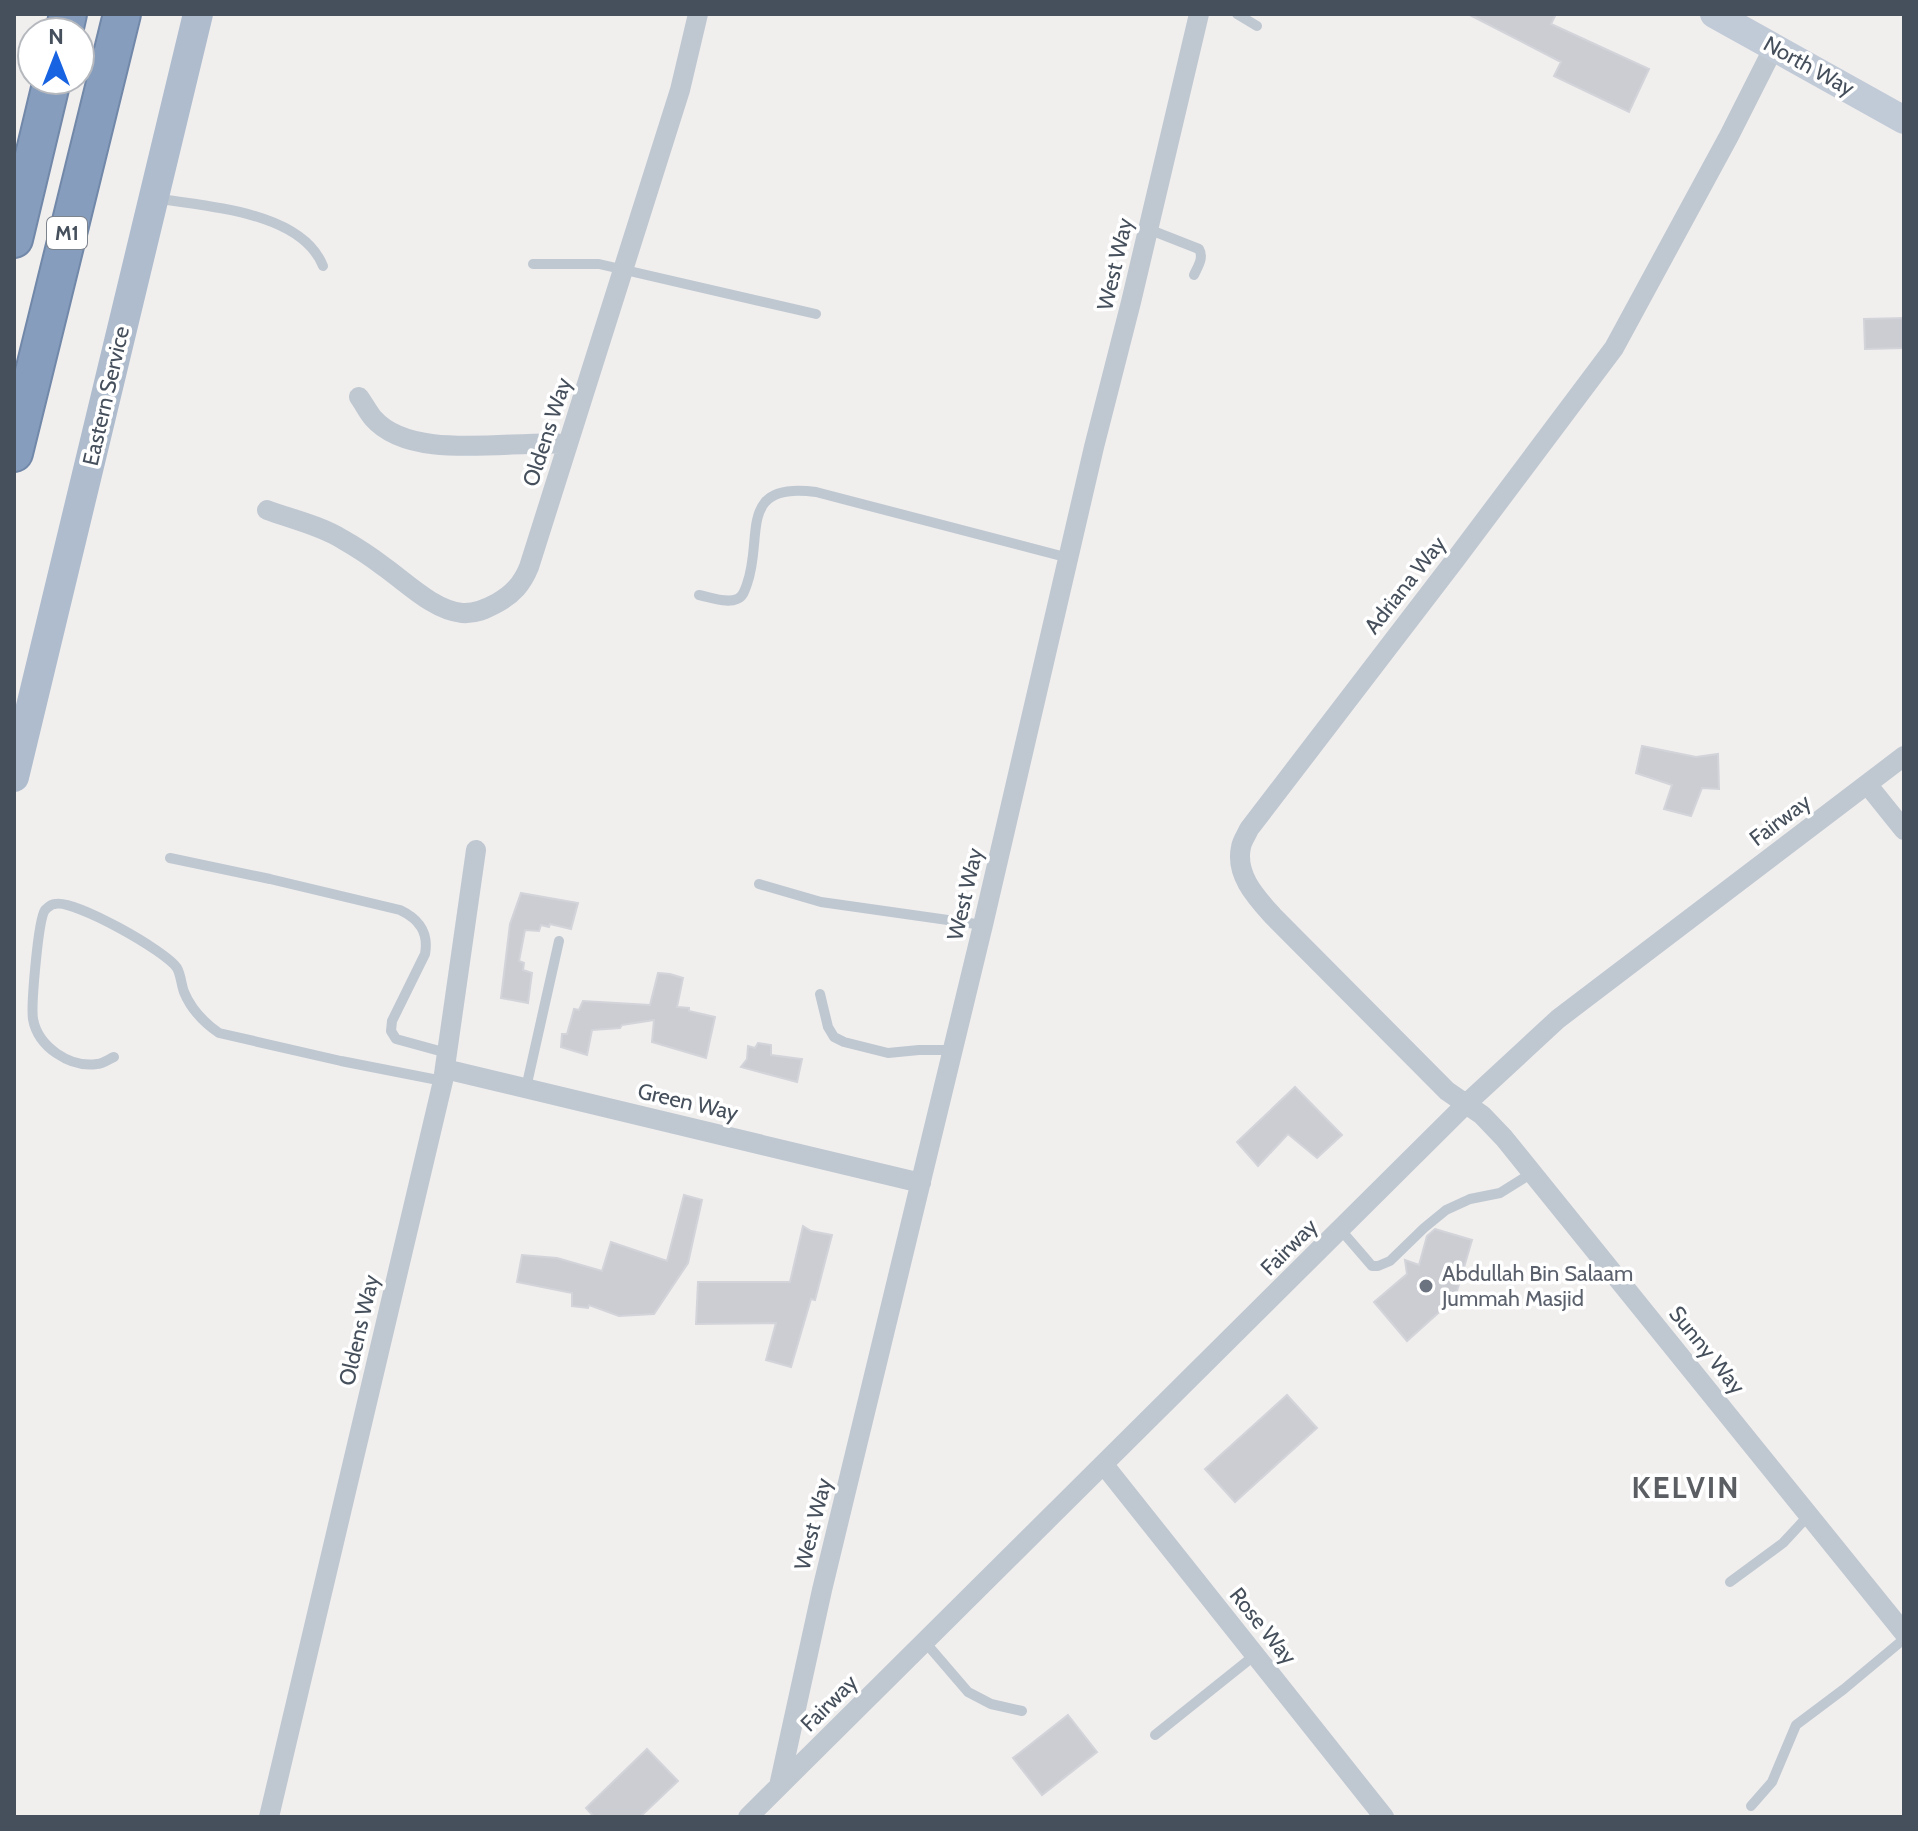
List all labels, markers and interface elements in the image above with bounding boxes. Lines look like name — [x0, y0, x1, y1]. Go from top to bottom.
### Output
north arrow — [16, 16, 96, 96]
text: N — [48, 23, 64, 50]
street label: North Way — [1759, 30, 1859, 102]
street label: West Way — [1091, 215, 1139, 313]
road number: M1 — [47, 217, 87, 249]
street label: Eastern Service — [77, 324, 135, 468]
street label: Oldens Way — [517, 374, 577, 490]
street label: Adriana Way — [1358, 531, 1452, 639]
street label: Fairway — [1744, 788, 1816, 852]
street label: West Way — [941, 845, 989, 943]
street label: Green Way — [635, 1077, 741, 1127]
street label: Fairway — [1255, 1213, 1323, 1281]
place label: Abdullah Bin Salaam Jummah Masjid — [1441, 1260, 1633, 1312]
street label: Oldens Way — [333, 1272, 385, 1388]
marker: Abdullah Bin Salaam Jummah Masjid — [1417, 1277, 1435, 1295]
street label: Sunny Way — [1663, 1300, 1751, 1400]
district label: KELVIN — [1632, 1469, 1740, 1506]
street label: West Way — [789, 1475, 837, 1573]
street label: Rose Way — [1224, 1582, 1302, 1670]
street label: Fairway — [795, 1669, 863, 1737]

